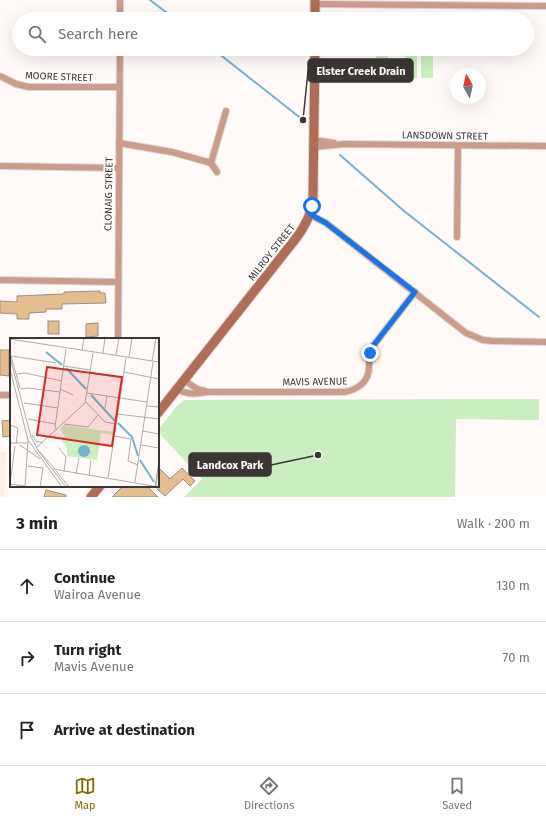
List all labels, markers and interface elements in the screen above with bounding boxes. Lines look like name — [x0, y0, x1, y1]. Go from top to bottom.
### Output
search box — [12, 12, 534, 56]
icon: search — [26, 23, 48, 45]
text: Search here — [58, 25, 138, 43]
callout: Elster Creek Drain — [308, 59, 413, 82]
text: Elster Creek Drain — [316, 65, 406, 78]
north arrow — [450, 68, 486, 104]
street label: MOORE STREET — [25, 70, 94, 84]
street label: LANSDOWN STREET — [402, 129, 489, 143]
street label: CLONAIG STREET — [102, 156, 116, 231]
route start — [303, 197, 321, 215]
street label: MILROY STREET — [246, 221, 298, 283]
inset map — [10, 338, 159, 487]
route end — [361, 344, 379, 362]
street label: MAVIS AVENUE — [282, 375, 348, 389]
callout: Landcox Park — [189, 453, 271, 476]
text: Landcox Park — [197, 459, 264, 472]
text: 3 min — [16, 513, 58, 534]
text: Walk · 200 m — [457, 516, 530, 531]
text: Continue — [54, 569, 115, 587]
icon: ahead — [16, 575, 38, 597]
text: 130 m — [496, 578, 530, 593]
text: Wairoa Avenue — [54, 587, 141, 602]
text: Turn right — [54, 641, 121, 659]
icon: right — [16, 647, 38, 669]
text: 70 m — [503, 650, 530, 665]
text: Mavis Avenue — [54, 659, 134, 674]
icon: arrive — [16, 719, 38, 741]
text: Arrive at destination — [54, 721, 195, 739]
tab: Map — [74, 775, 96, 812]
tab: Directions — [244, 775, 294, 812]
tab: Saved — [442, 775, 472, 812]

